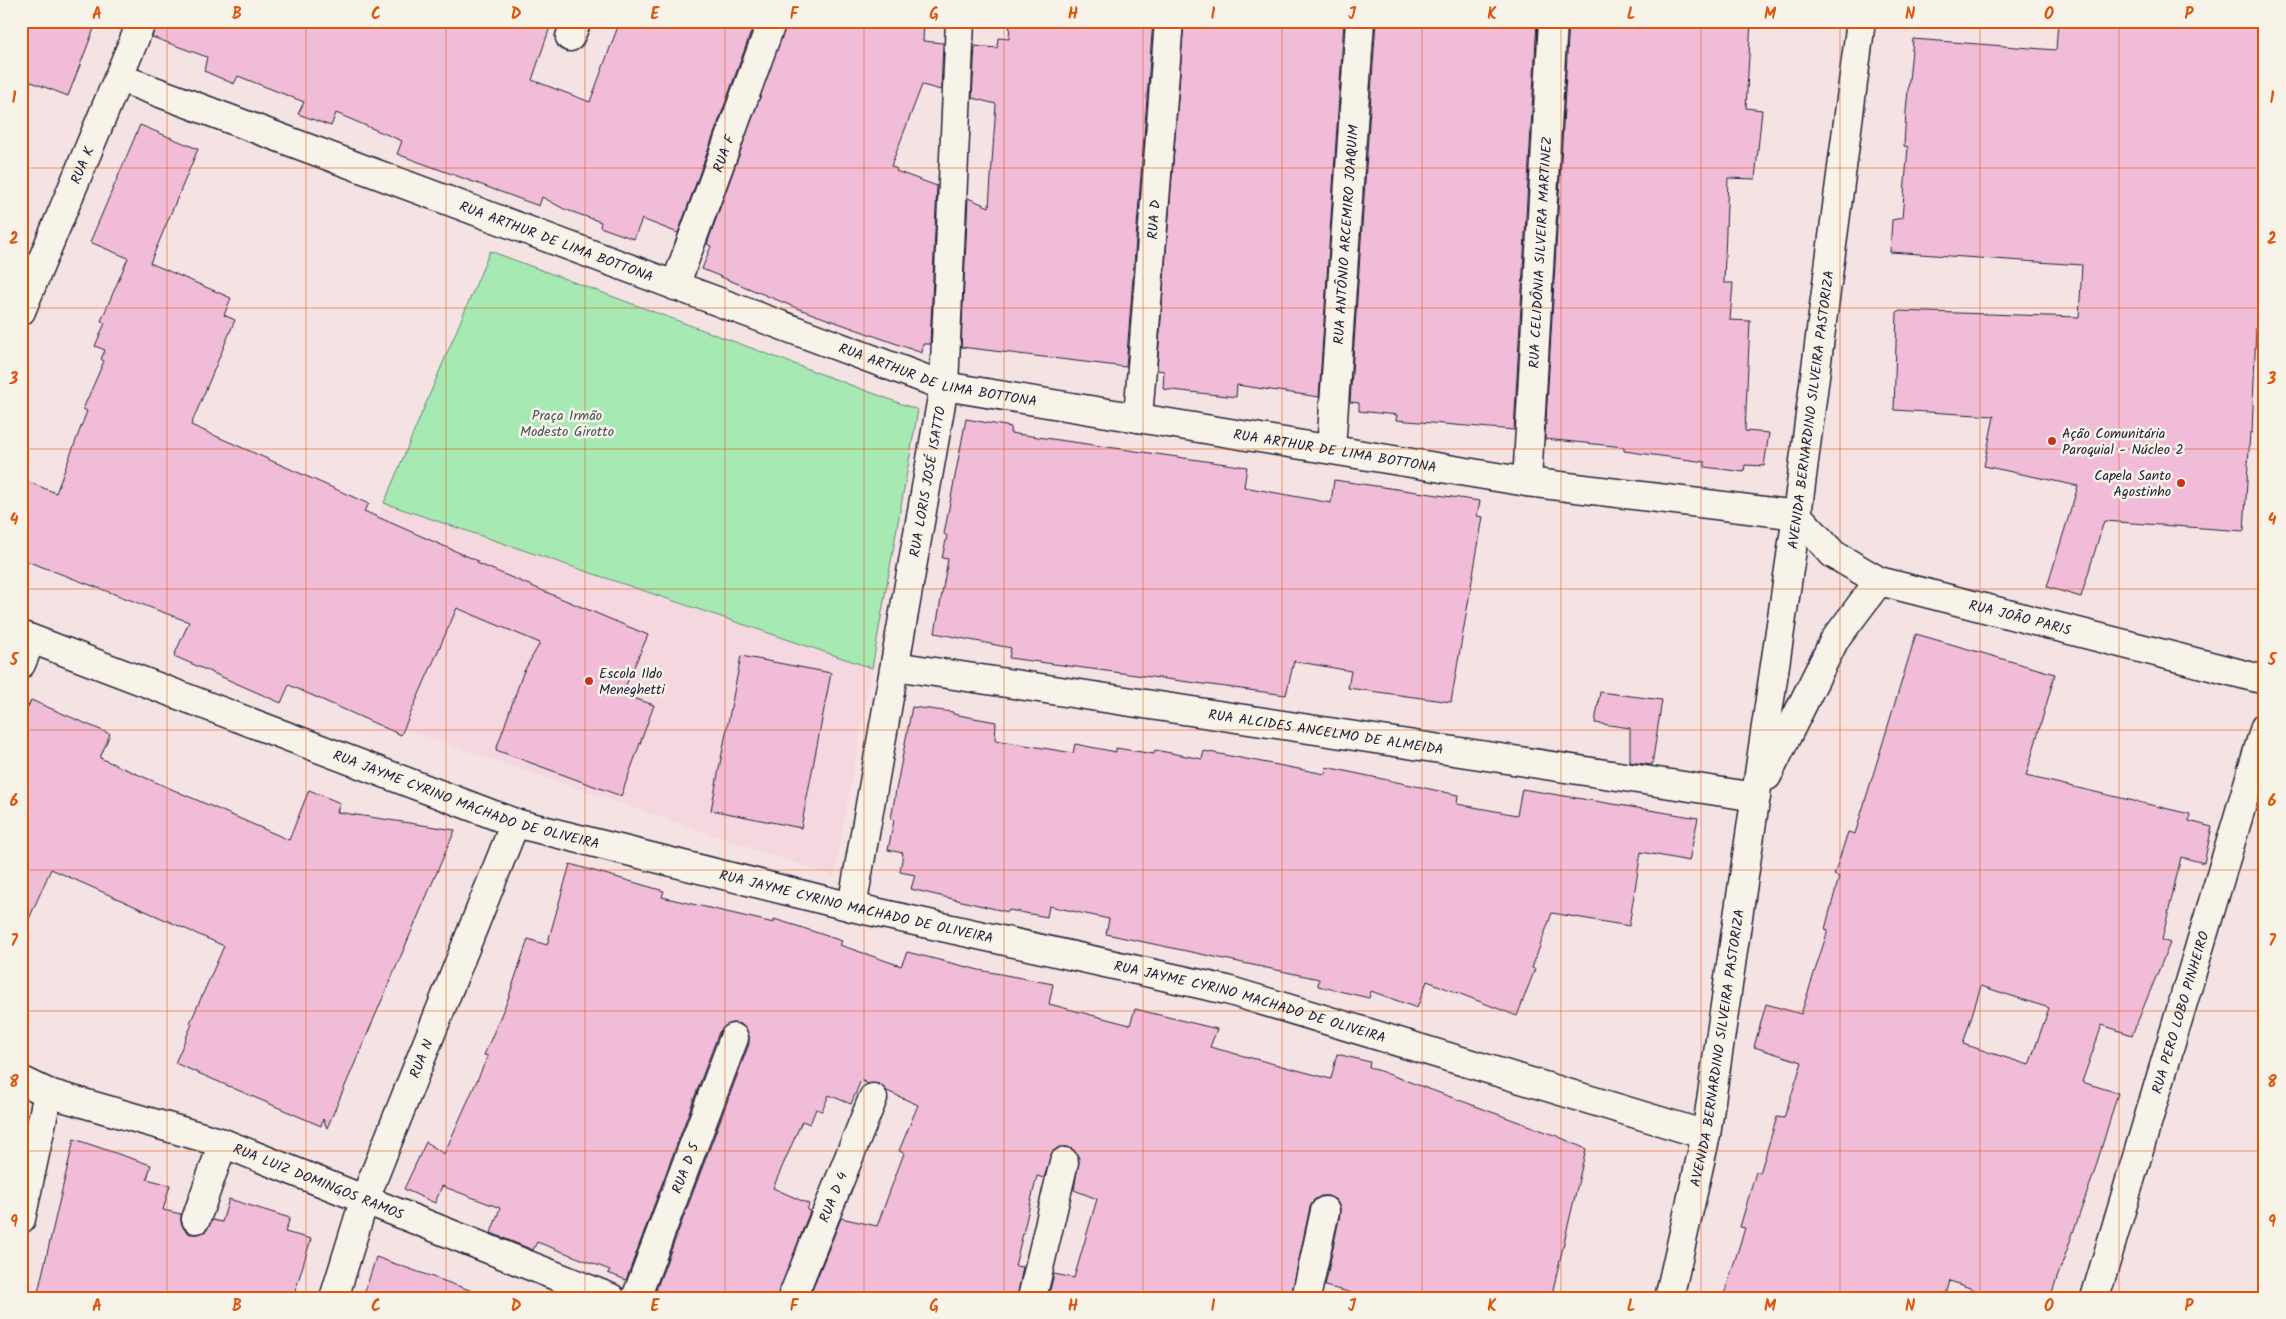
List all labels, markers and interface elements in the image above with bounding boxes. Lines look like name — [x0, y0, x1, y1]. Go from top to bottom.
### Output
text: A — [92, 2, 102, 27]
text: B — [232, 2, 242, 27]
text: C — [371, 2, 381, 27]
text: D — [511, 2, 522, 27]
text: E — [651, 2, 661, 27]
text: F — [790, 2, 800, 27]
text: G — [929, 2, 939, 27]
text: H — [1068, 2, 1078, 27]
text: I — [1211, 2, 1216, 27]
text: J — [1348, 2, 1357, 27]
text: K — [1487, 2, 1497, 27]
text: L — [1627, 2, 1635, 27]
text: M — [1764, 2, 1777, 27]
text: N — [1905, 2, 1915, 27]
text: O — [2044, 2, 2054, 27]
text: P — [2185, 2, 2195, 27]
text: 1 — [12, 86, 17, 111]
text: 1 — [2270, 86, 2275, 111]
street label: RUA ANTÔNIO ARCEMIRO JOAQUIM — [1328, 124, 1365, 345]
street label: RUA F — [708, 131, 742, 176]
street label: RUA CELIDÔNIA SILVEIRA MARTINEZ — [1523, 136, 1558, 369]
street label: RUA K — [65, 143, 101, 188]
street label: RUA ARTHUR DE LIMA BOTTONA — [456, 196, 656, 288]
street label: RUA D — [1142, 199, 1167, 240]
text: 2 — [9, 227, 19, 252]
text: 2 — [2267, 227, 2277, 252]
street label: AVENIDA BERNARDINO SILVEIRA PASTORIZA — [1782, 269, 1841, 551]
street label: RUA ARTHUR DE LIMA BOTTONA — [835, 338, 1039, 413]
text: 3 — [9, 367, 19, 392]
text: 3 — [2267, 367, 2277, 392]
street label: RUA LORIS JOSÉ ISATTO — [904, 404, 952, 559]
park label: Praça Irmão Modesto Girotto — [520, 405, 614, 443]
place label: Ação Comunitária Paroquial - Núcleo 2 — [2062, 423, 2184, 461]
street label: RUA ARTHUR DE LIMA BOTTONA — [1232, 424, 1438, 479]
marker: Ação Comunitária Paroquial - Núcleo 2 — [2046, 435, 2058, 447]
place label: Capela Santo Agostinho — [2094, 465, 2171, 503]
marker: Capela Santo Agostinho — [2175, 477, 2187, 489]
text: 4 — [10, 508, 19, 533]
text: 4 — [2268, 508, 2277, 533]
street label: RUA JOÃO PARIS — [1966, 594, 2074, 642]
text: 5 — [9, 648, 20, 673]
text: 5 — [2267, 648, 2278, 673]
place label: Escola Ildo Meneghetti — [599, 663, 665, 701]
marker: Escola Ildo Meneghetti — [583, 675, 595, 687]
street label: RUA ALCIDES ANCELMO DE ALMEIDA — [1207, 704, 1445, 761]
street label: RUA JAYME CYRINO MACHADO DE OLIVEIRA — [330, 745, 602, 856]
text: 6 — [10, 789, 19, 814]
text: 6 — [2268, 789, 2277, 814]
street label: RUA JAYME CYRINO MACHADO DE OLIVEIRA — [717, 864, 995, 950]
street label: AVENIDA BERNARDINO SILVEIRA PASTORIZA — [1685, 908, 1751, 1189]
street label: RUA PERO LOBO PINHEIRO — [2146, 928, 2216, 1097]
text: 7 — [10, 929, 18, 954]
text: 7 — [2268, 929, 2276, 954]
street label: RUA JAYME CYRINO MACHADO DE OLIVEIRA — [1112, 955, 1388, 1049]
street label: RUA N — [404, 1036, 440, 1082]
text: 8 — [9, 1070, 19, 1095]
text: 8 — [2267, 1070, 2277, 1095]
street label: RUA LUIZ DOMINGOS RAMOS — [230, 1138, 407, 1226]
street label: RUA D 5 — [666, 1138, 706, 1197]
street label: RUA D 4 — [814, 1168, 854, 1226]
text: 9 — [10, 1210, 18, 1235]
text: 9 — [2268, 1210, 2276, 1235]
text: A — [92, 1294, 102, 1319]
text: B — [232, 1294, 242, 1319]
text: C — [371, 1294, 381, 1319]
text: D — [511, 1294, 522, 1319]
text: E — [651, 1294, 661, 1319]
text: F — [790, 1294, 800, 1319]
text: G — [929, 1294, 939, 1319]
text: H — [1068, 1294, 1078, 1319]
text: I — [1211, 1294, 1216, 1319]
text: J — [1348, 1294, 1357, 1319]
text: K — [1487, 1294, 1497, 1319]
text: L — [1627, 1294, 1635, 1319]
text: M — [1764, 1294, 1777, 1319]
text: N — [1905, 1294, 1915, 1319]
text: O — [2044, 1294, 2054, 1319]
text: P — [2185, 1294, 2195, 1319]

